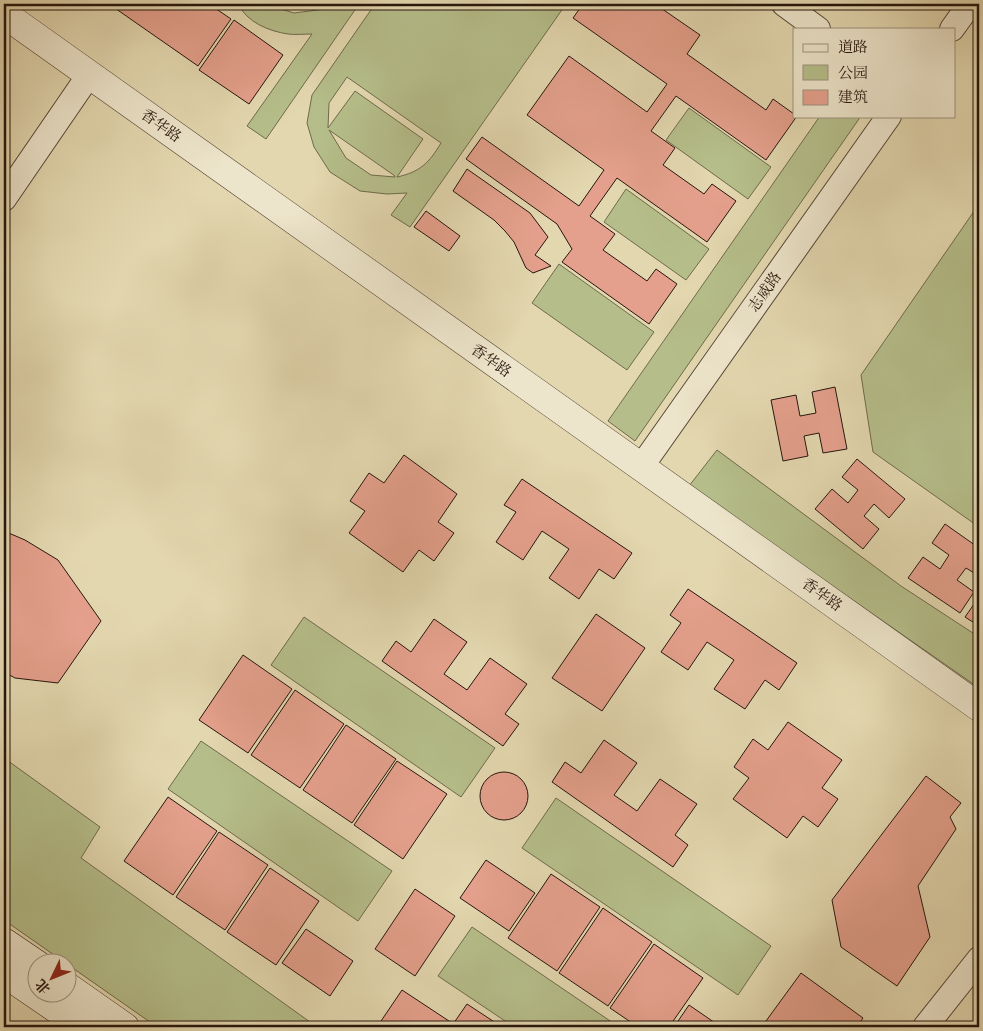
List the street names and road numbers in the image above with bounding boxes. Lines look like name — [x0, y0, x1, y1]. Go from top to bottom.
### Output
street label: 香华路 — [137, 105, 185, 147]
street label: 志威路 — [744, 268, 786, 316]
street label: 香华路 — [467, 340, 515, 382]
street label: 香华路 — [798, 574, 846, 616]

